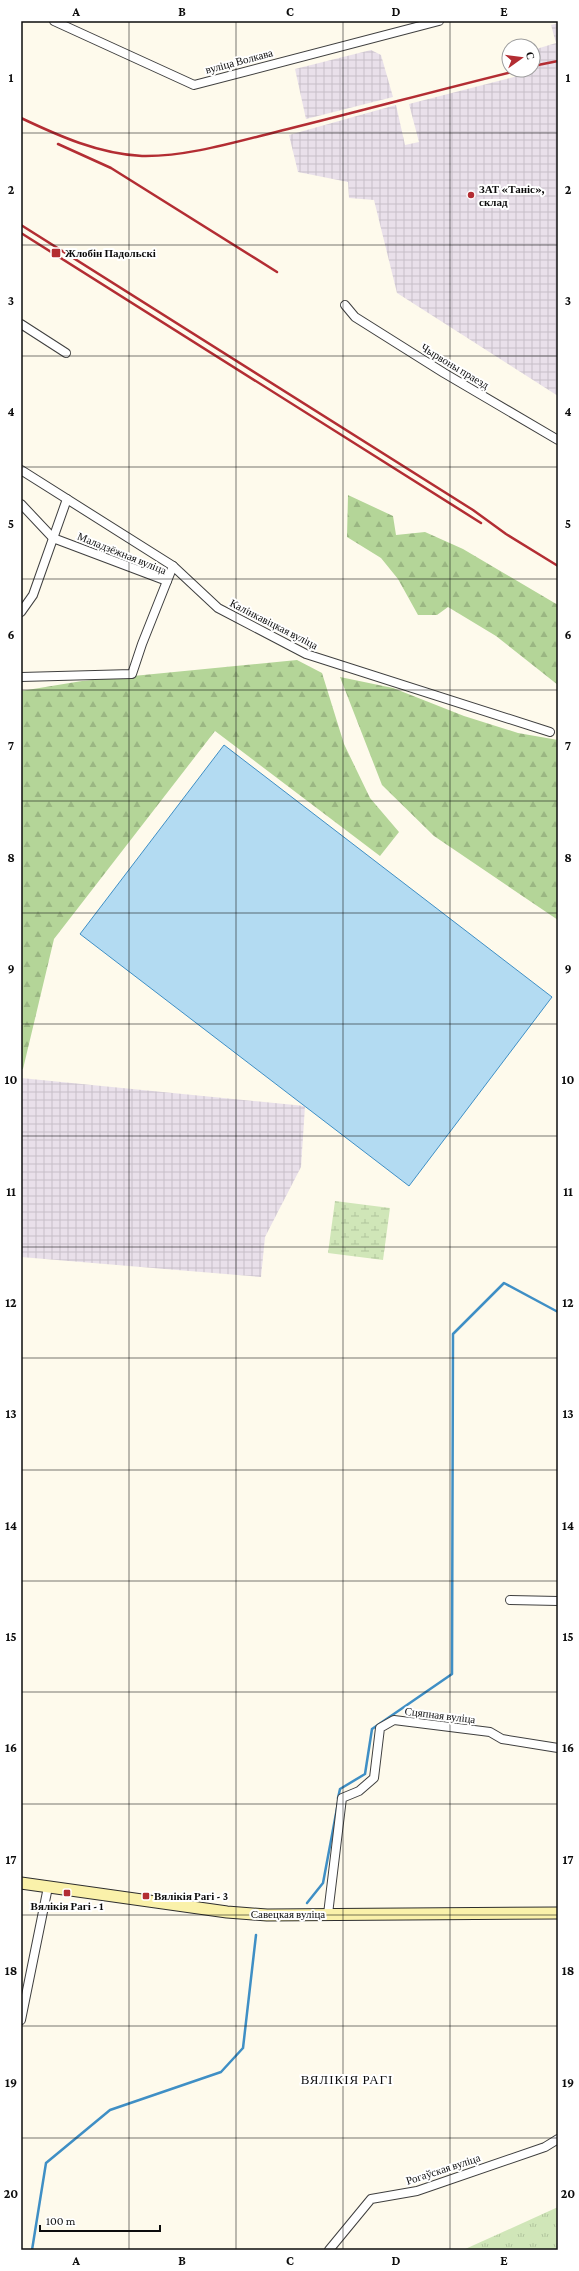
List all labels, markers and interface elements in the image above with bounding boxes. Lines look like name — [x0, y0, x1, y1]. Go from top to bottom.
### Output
text: A — [71, 4, 80, 19]
text: B — [178, 4, 186, 19]
text: C — [286, 4, 294, 19]
text: D — [392, 4, 401, 19]
text: E — [500, 4, 508, 19]
north arrow — [501, 38, 541, 78]
street label: вуліца Волкава — [204, 46, 274, 76]
text: С — [524, 50, 537, 61]
text: 1 — [9, 70, 14, 85]
text: 1 — [566, 70, 571, 85]
text: 2 — [8, 182, 15, 197]
text: 2 — [565, 182, 572, 197]
place label: ЗАТ «Таніс», склад — [479, 183, 545, 208]
marker: ЗАТ «Таніс», склад — [466, 190, 476, 200]
marker: Жлобін Падольскі — [50, 247, 62, 259]
place label: Жлобін Падольскі — [65, 247, 156, 259]
text: 3 — [8, 293, 14, 308]
text: 3 — [565, 293, 571, 308]
street label: Чырвоны праезд — [419, 341, 491, 391]
text: 4 — [7, 404, 15, 419]
text: 4 — [564, 404, 572, 419]
text: 5 — [8, 516, 14, 531]
text: 5 — [565, 516, 571, 531]
street label: Маладзёжная вуліца — [76, 530, 168, 576]
street label: Калінкавіцкая вуліца — [228, 597, 320, 651]
text: 6 — [7, 627, 15, 642]
text: 6 — [564, 627, 572, 642]
text: 7 — [8, 738, 14, 753]
text: 7 — [565, 738, 571, 753]
text: 8 — [7, 850, 15, 865]
text: 8 — [564, 850, 572, 865]
text: 9 — [7, 961, 15, 976]
text: 9 — [564, 961, 572, 976]
text: 10 — [5, 1072, 17, 1087]
text: 10 — [562, 1072, 574, 1087]
text: 11 — [6, 1184, 16, 1199]
text: 11 — [563, 1184, 573, 1199]
text: 12 — [5, 1295, 17, 1310]
text: 12 — [562, 1295, 574, 1310]
text: 13 — [5, 1406, 17, 1421]
text: 13 — [562, 1406, 574, 1421]
text: 14 — [5, 1518, 17, 1533]
text: 14 — [562, 1518, 574, 1533]
text: 15 — [5, 1629, 17, 1644]
text: 15 — [562, 1629, 574, 1644]
street label: Сцяпная вуліца — [404, 1705, 476, 1725]
text: 16 — [5, 1740, 17, 1755]
text: 16 — [562, 1740, 574, 1755]
text: 17 — [5, 1852, 17, 1867]
text: 17 — [562, 1852, 574, 1867]
marker: Вялікія Рагі - 1 — [62, 1888, 72, 1898]
place label: Вялікія Рагі - 3 — [154, 1890, 228, 1902]
marker: Вялікія Рагі - 3 — [141, 1891, 151, 1901]
place label: Вялікія Рагі - 1 — [31, 1900, 103, 1912]
street label: Савецкая вуліца — [251, 1908, 325, 1920]
text: 18 — [5, 1963, 17, 1978]
text: 18 — [562, 1963, 574, 1978]
district label: ВЯЛІКІЯ РАГІ — [301, 2072, 393, 2087]
text: 19 — [5, 2075, 17, 2090]
text: 19 — [562, 2075, 574, 2090]
street label: Рогаўская вуліца — [404, 2151, 482, 2187]
text: 20 — [4, 2186, 18, 2201]
text: 20 — [561, 2186, 575, 2201]
scale bar — [40, 2207, 160, 2233]
text: 100 m — [46, 2214, 76, 2228]
text: A — [71, 2253, 80, 2268]
text: B — [178, 2253, 186, 2268]
text: C — [286, 2253, 294, 2268]
text: D — [392, 2253, 401, 2268]
text: E — [500, 2253, 508, 2268]

